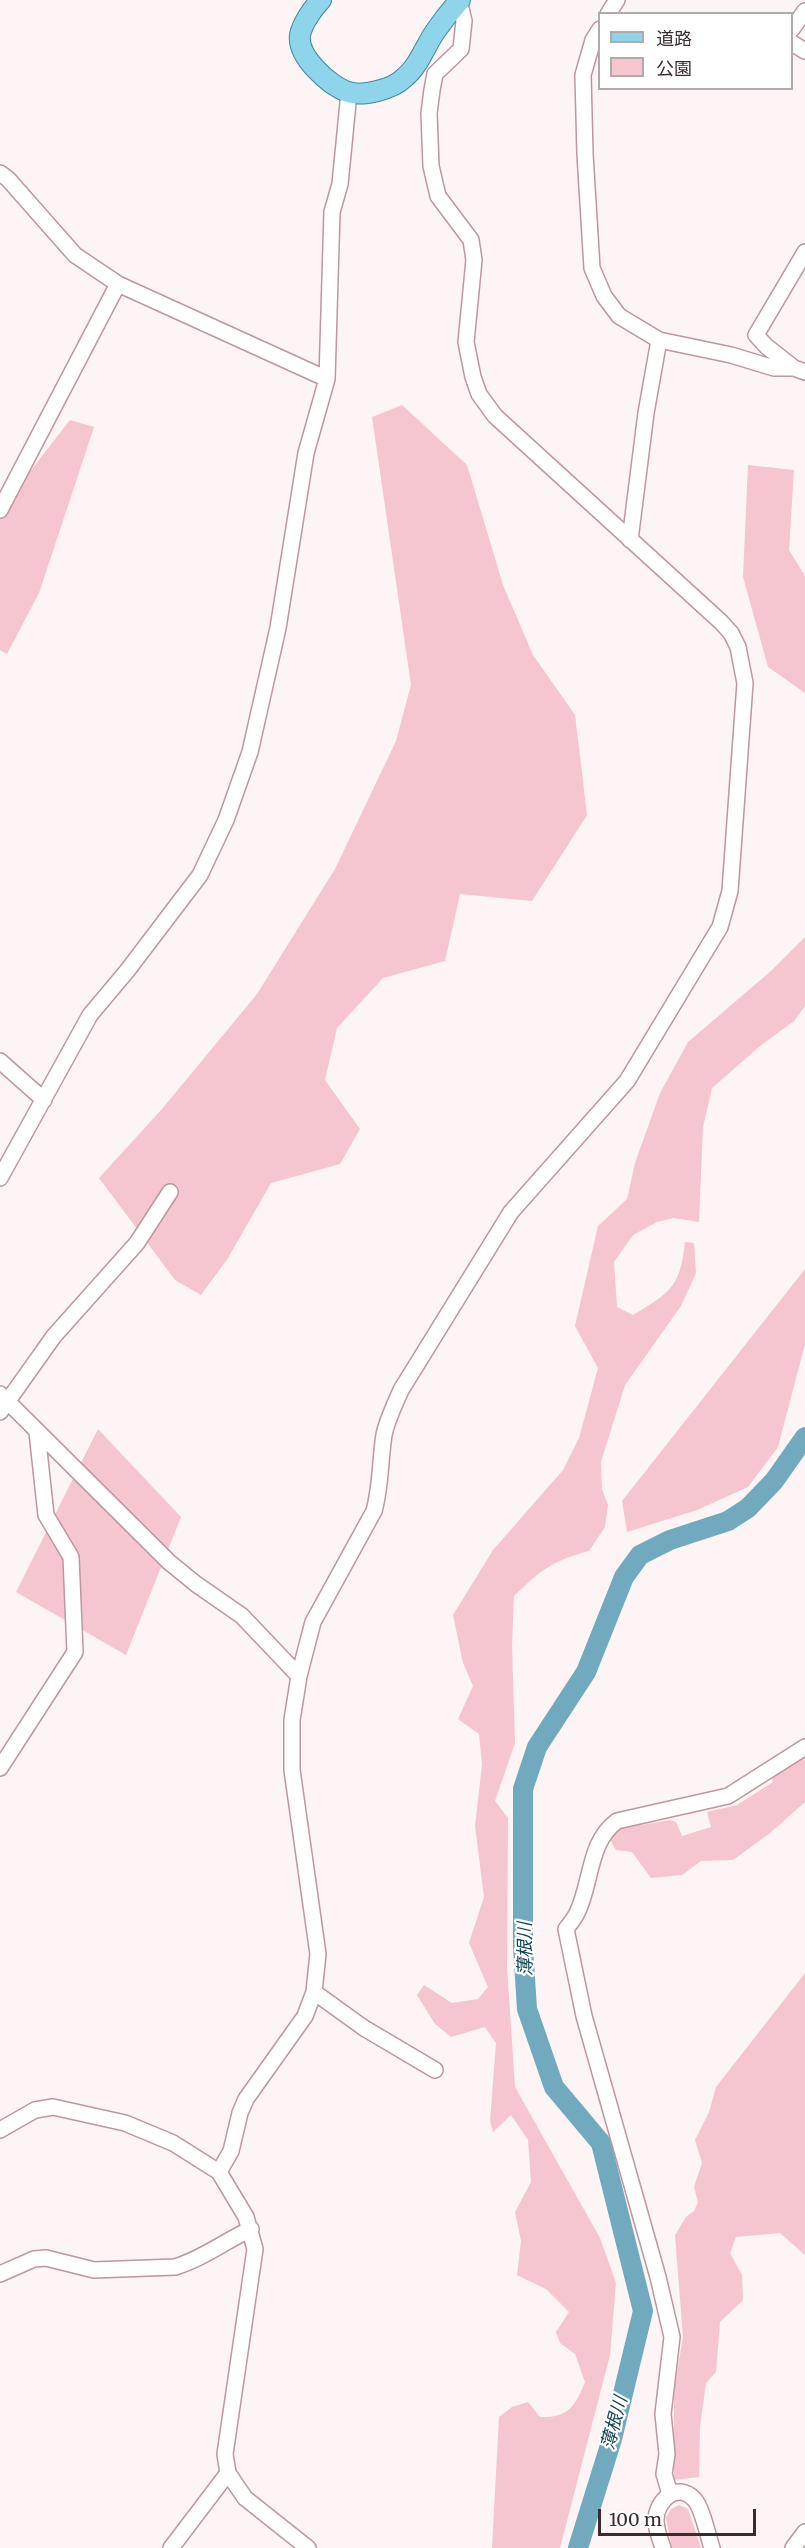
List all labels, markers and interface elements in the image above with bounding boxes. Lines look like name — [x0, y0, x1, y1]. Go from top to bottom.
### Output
legend — [598, 12, 793, 90]
text: 道路 — [656, 27, 692, 50]
text: 公園 — [656, 57, 692, 80]
water label: 薄根川 — [515, 1922, 537, 1976]
water label: 薄根川 — [598, 2394, 632, 2452]
scale bar — [601, 2497, 758, 2535]
text: 100 m — [609, 2508, 662, 2531]

